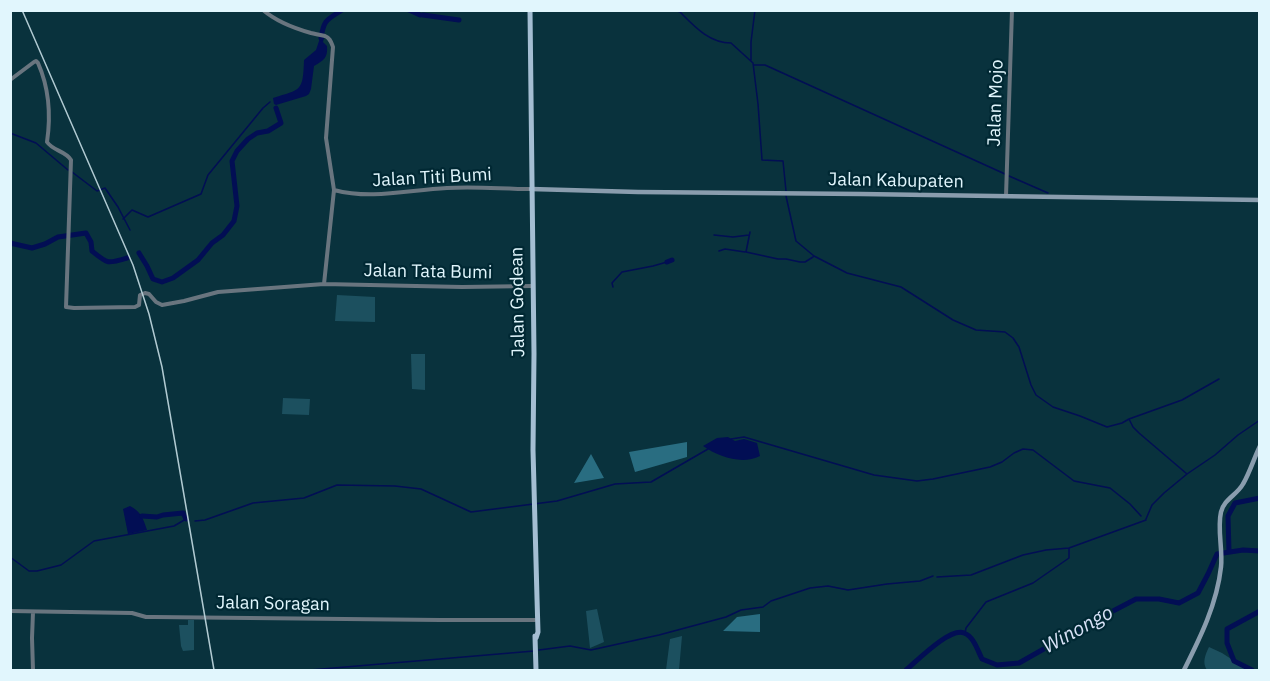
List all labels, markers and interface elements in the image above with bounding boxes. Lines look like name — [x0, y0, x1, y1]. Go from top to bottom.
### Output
street label: Jalan Mojo — [984, 59, 1008, 147]
street label: Jalan Titi Bumi — [372, 164, 492, 192]
street label: Jalan Kabupaten — [828, 169, 964, 193]
street label: Jalan Godean — [506, 247, 530, 357]
street label: Jalan Tata Bumi — [363, 260, 493, 284]
street label: Jalan Soragan — [216, 592, 330, 616]
water label: Winongo — [1038, 601, 1118, 659]

